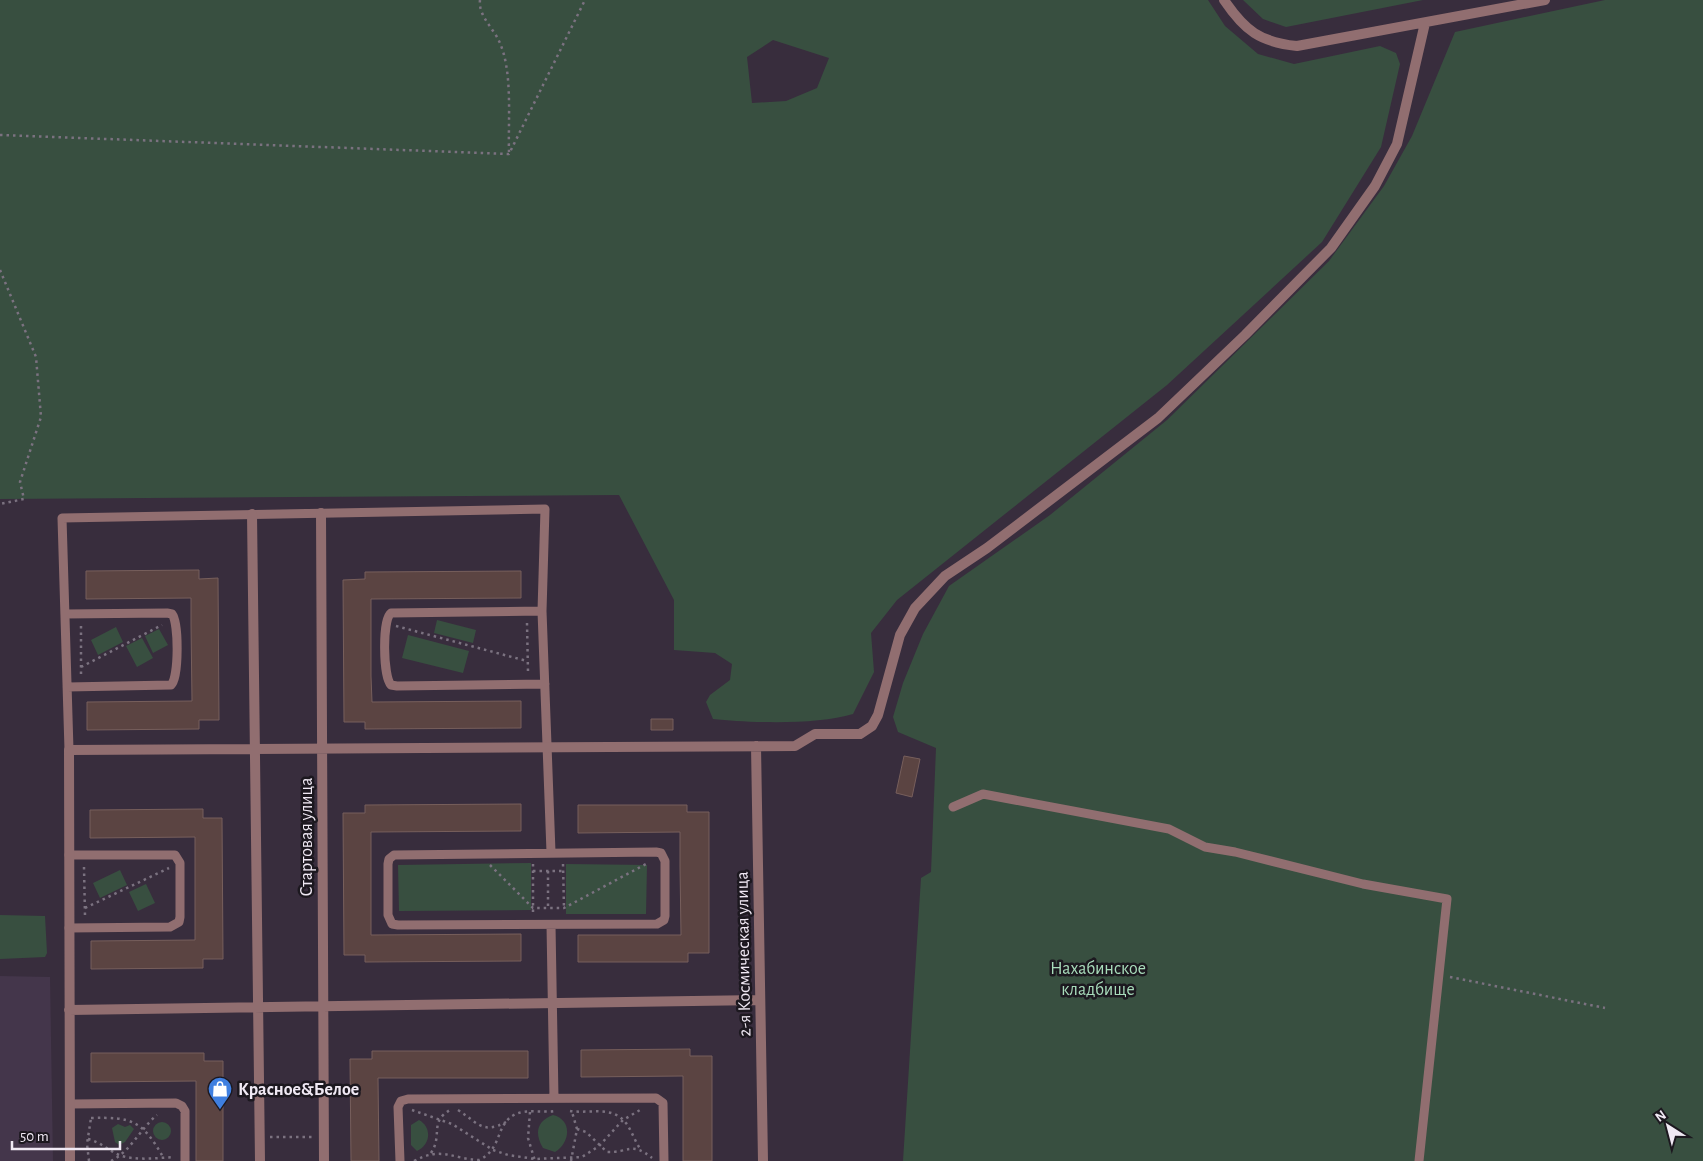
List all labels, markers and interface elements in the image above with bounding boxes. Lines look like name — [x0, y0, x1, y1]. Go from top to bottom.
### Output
street label: Стартовая улица — [298, 778, 316, 896]
street label: 2-я Космическая улица — [734, 871, 754, 1037]
park label: Нахабинское кладбище — [1050, 959, 1146, 999]
shop icon: Красное&Белое — [207, 1076, 233, 1110]
place label: Красное&Белое — [238, 1081, 359, 1099]
north arrow — [1643, 1101, 1693, 1151]
text: N — [1653, 1108, 1669, 1125]
scale bar — [12, 1118, 120, 1150]
text: 50 m — [20, 1129, 49, 1144]

